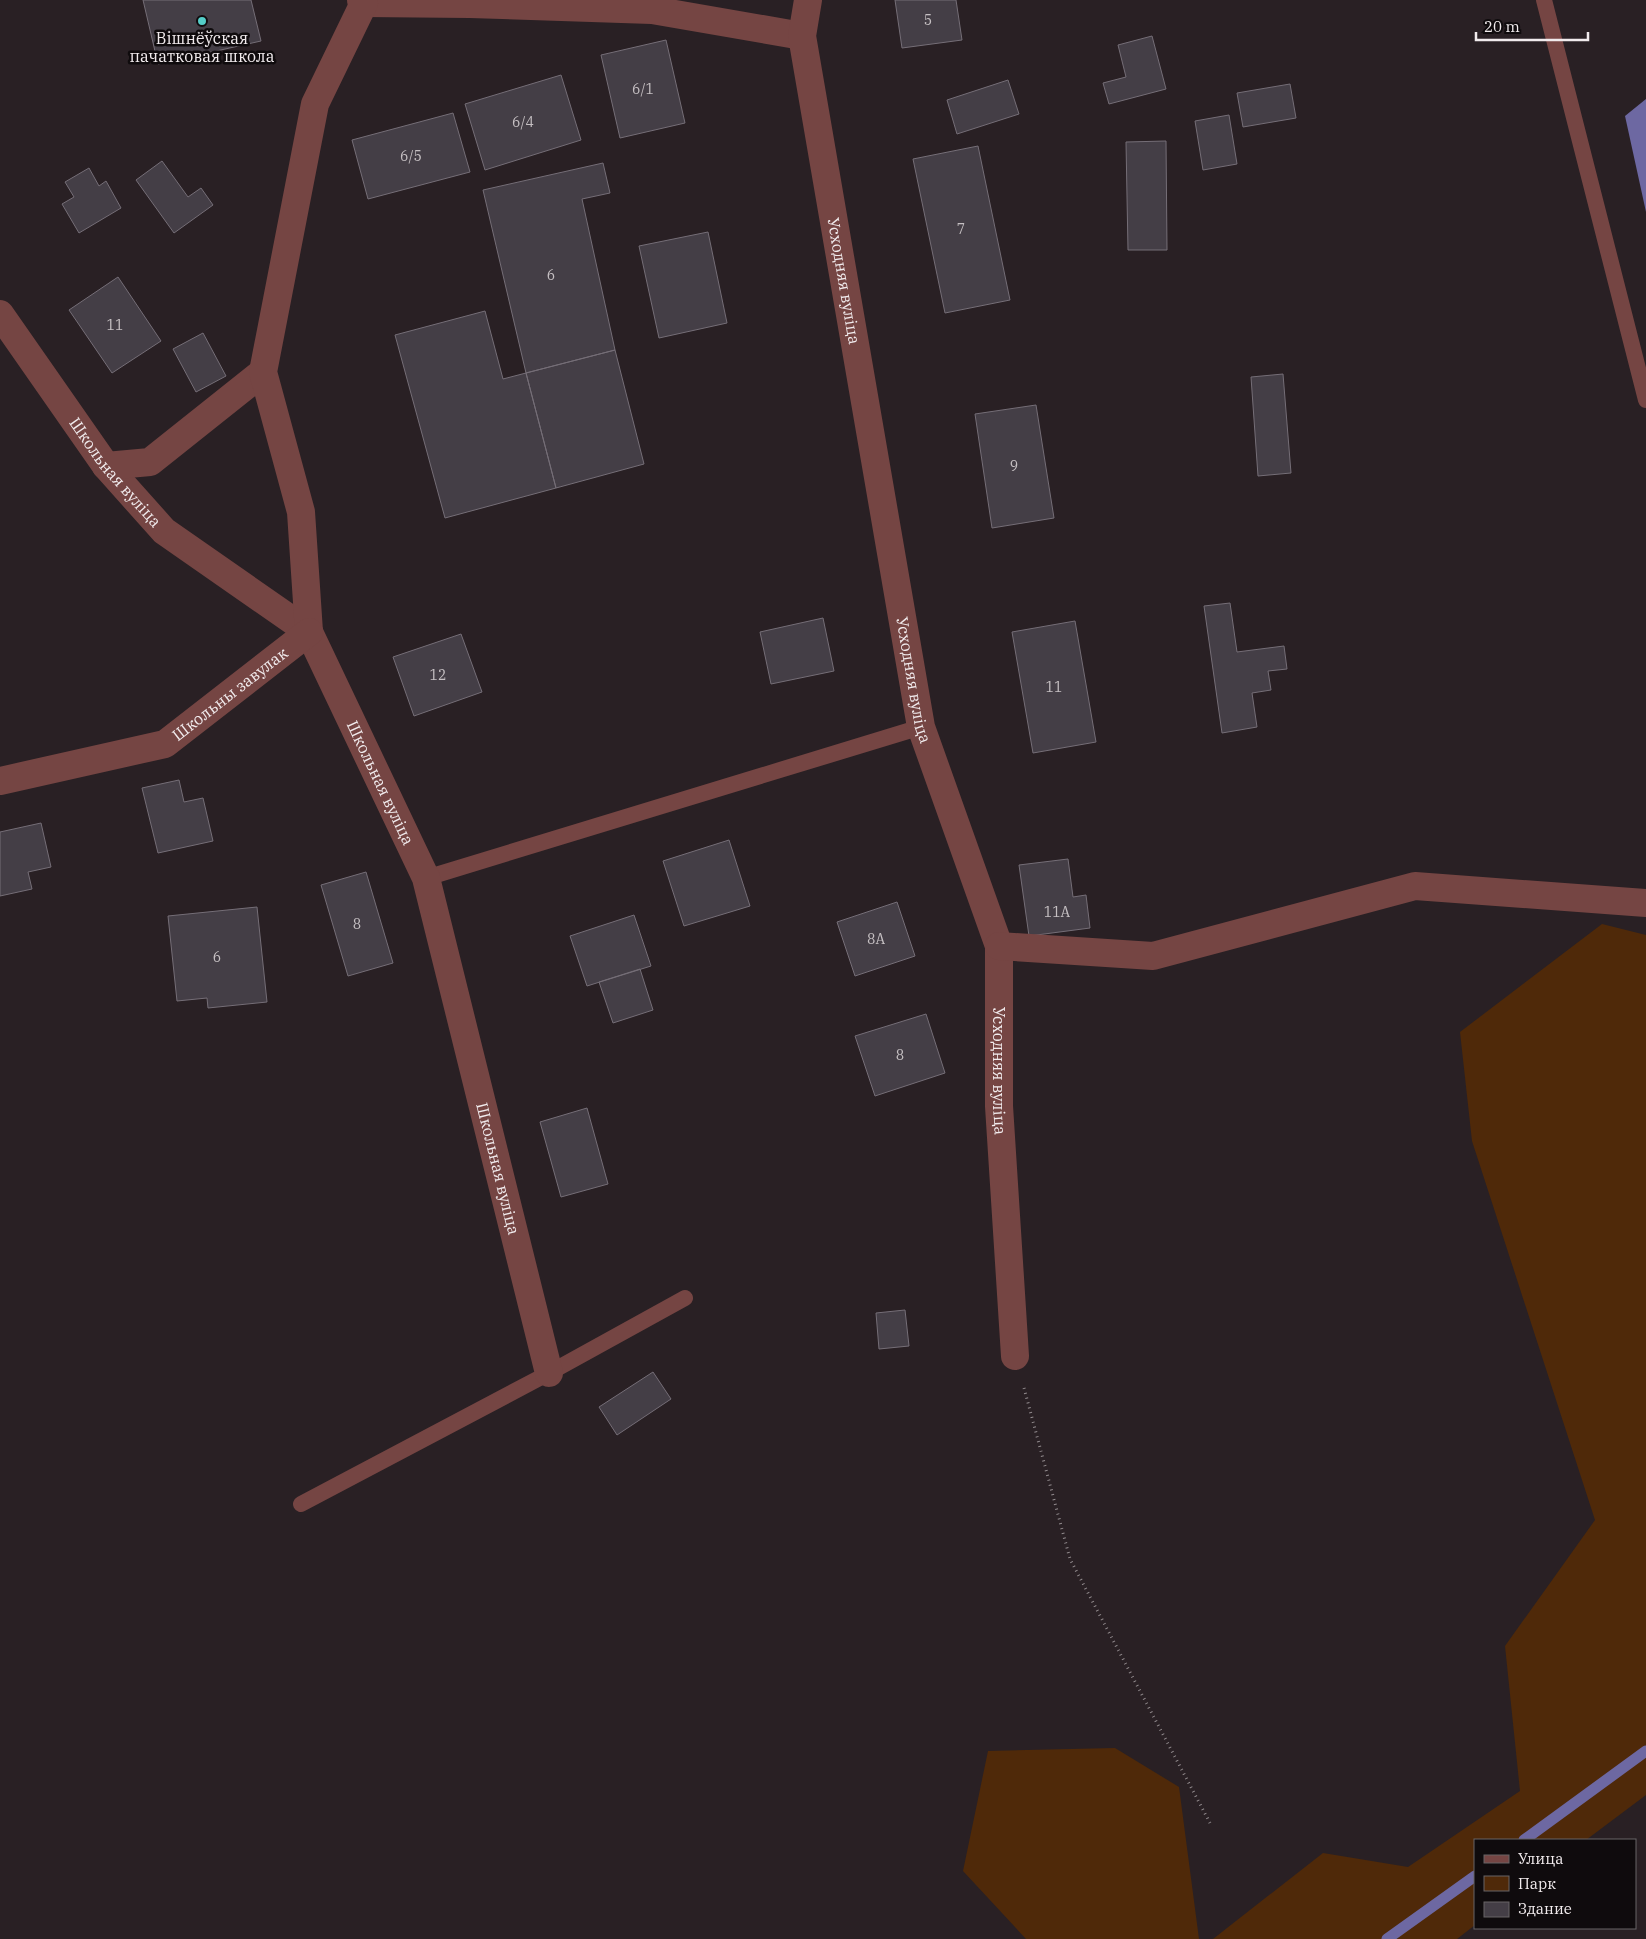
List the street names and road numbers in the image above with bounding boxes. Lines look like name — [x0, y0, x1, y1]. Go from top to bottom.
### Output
street label: Усходняя вуліца — [823, 216, 865, 346]
street label: Школьная вуліца — [65, 413, 166, 531]
street label: Усходняя вуліца — [892, 615, 936, 746]
street label: Школьны завулак — [168, 642, 292, 745]
street label: Школьная вуліца — [343, 717, 419, 848]
street label: Усходняя вуліца — [989, 1007, 1011, 1136]
street label: Школьная вуліца — [472, 1100, 524, 1237]

